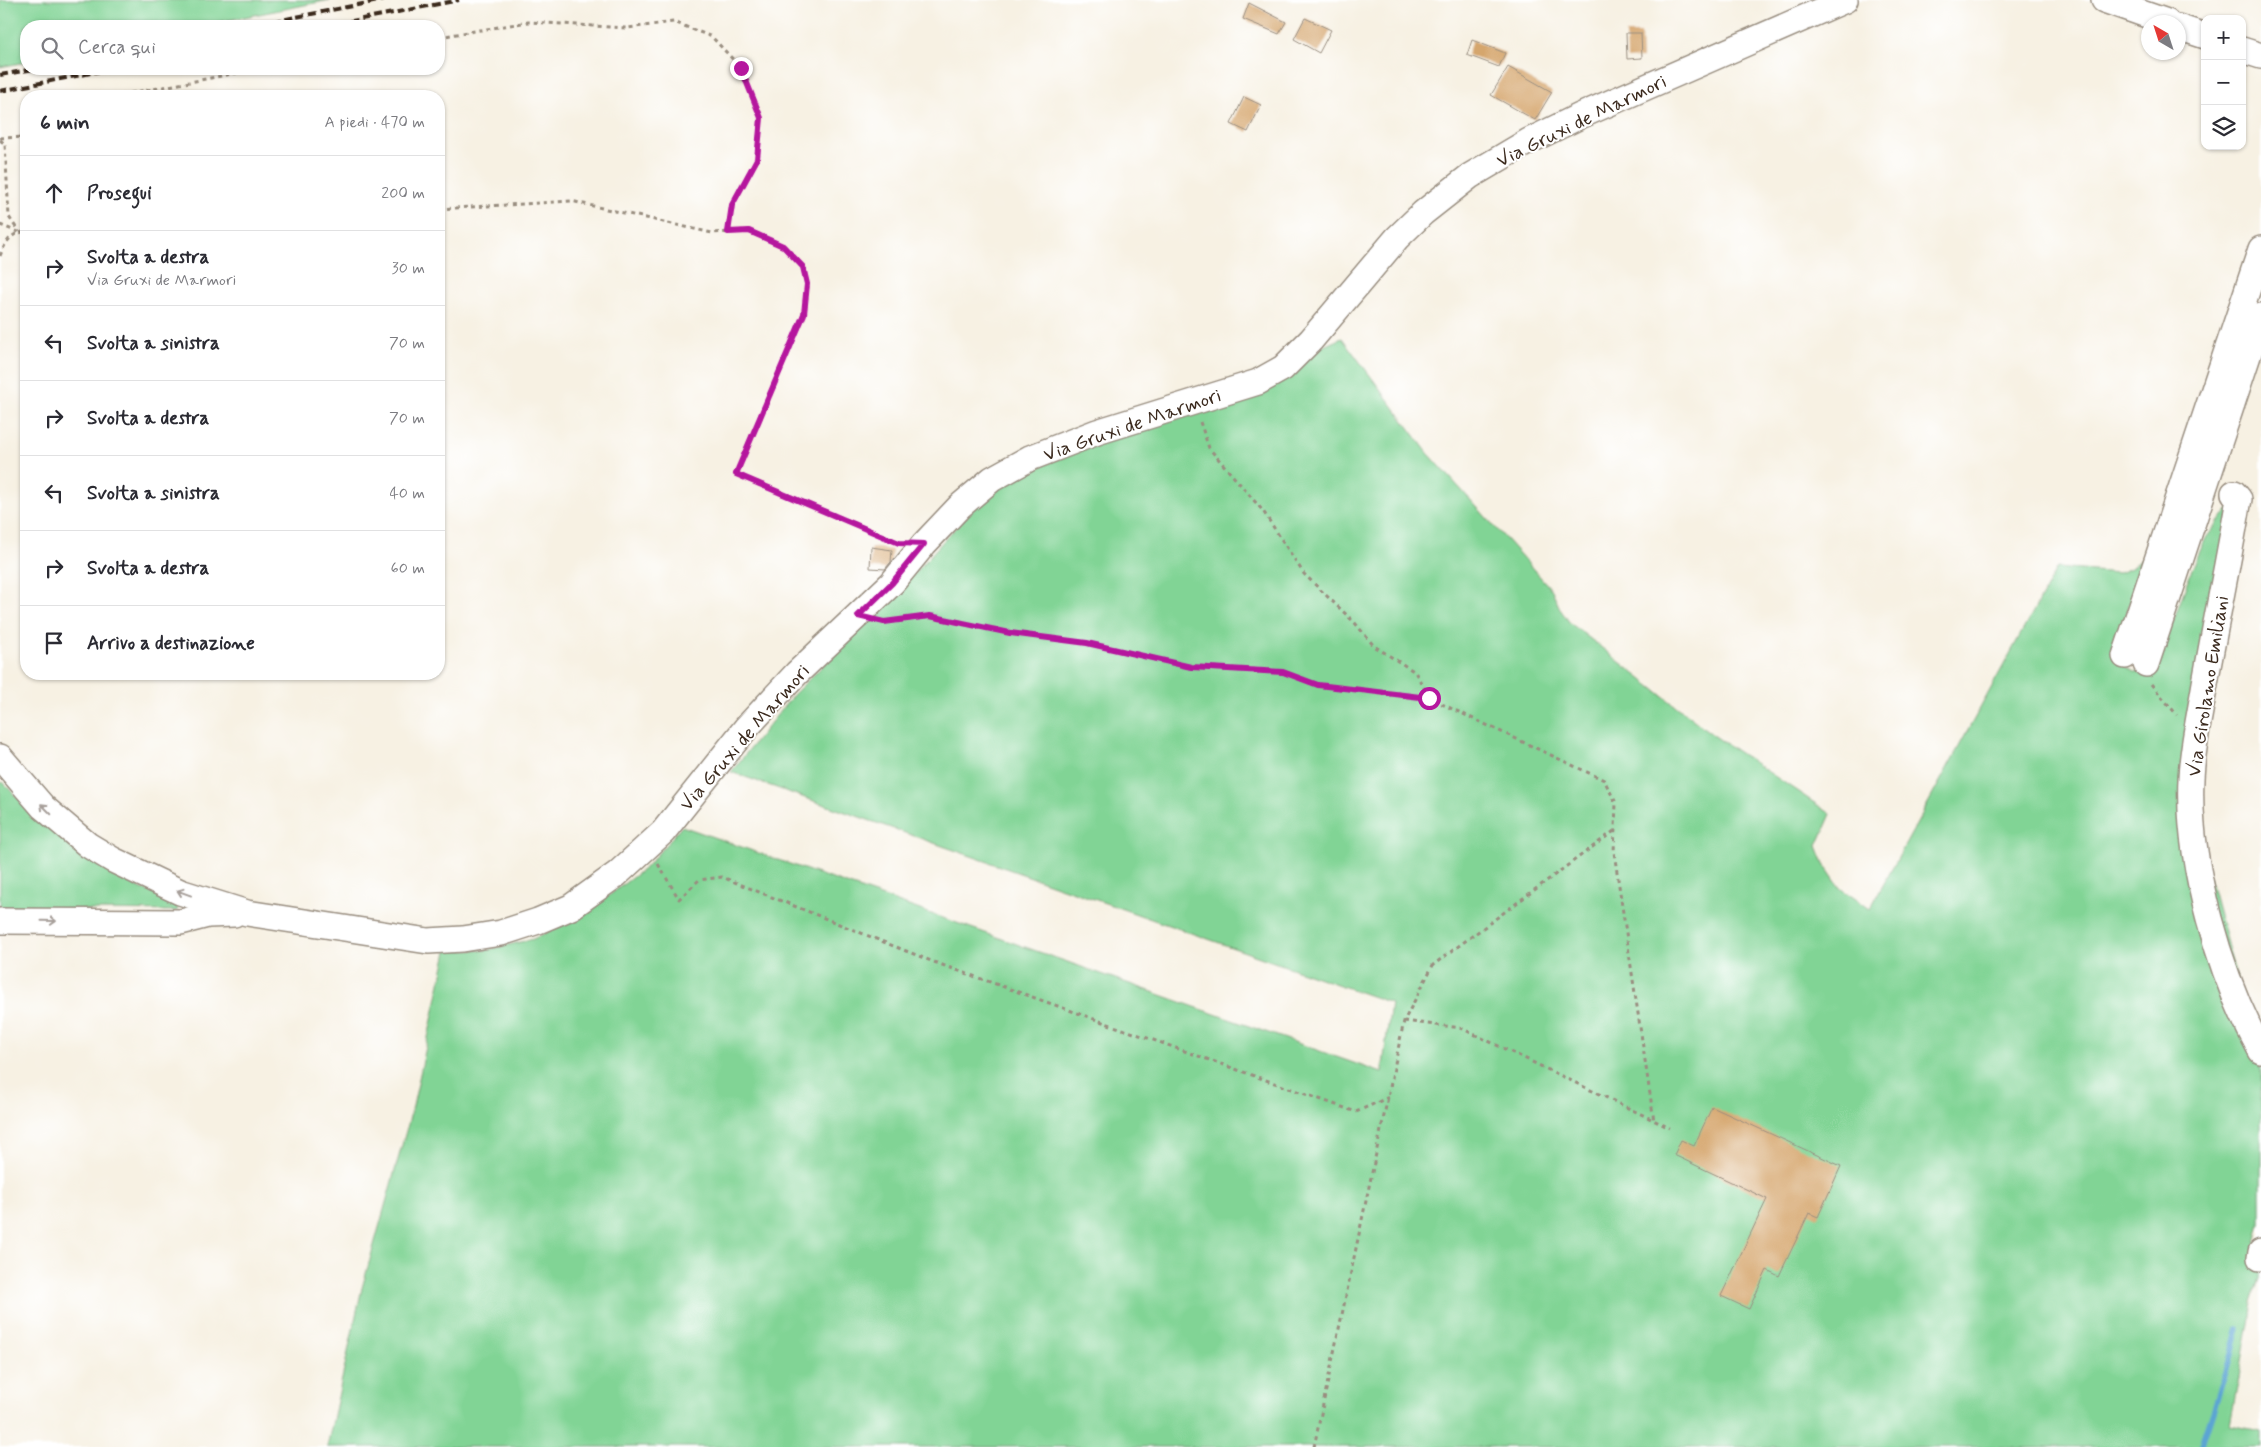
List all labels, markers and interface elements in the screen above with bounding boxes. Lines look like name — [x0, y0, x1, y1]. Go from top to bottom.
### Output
north arrow — [2141, 15, 2186, 60]
map controls — [2201, 15, 2246, 150]
button: + — [2201, 15, 2246, 60]
search box — [20, 20, 445, 75]
icon: search — [38, 34, 66, 62]
text: Cerca qui — [78, 35, 156, 60]
route end — [730, 57, 753, 80]
button: − — [2201, 60, 2246, 105]
street label: Via Gruxi de Marmori — [1492, 68, 1671, 174]
button: layers — [2201, 105, 2246, 150]
text: 6 min — [40, 109, 90, 137]
text: A piedi · 470 m — [325, 112, 425, 133]
icon: ahead — [40, 179, 68, 207]
text: Prosegui — [87, 181, 152, 206]
text: 200 m — [381, 183, 425, 204]
text: Svolta a destra — [87, 245, 209, 270]
icon: right — [40, 254, 68, 282]
text: 30 m — [392, 258, 425, 279]
text: Via Gruxi de Marmori — [87, 270, 236, 291]
icon: left — [40, 329, 68, 357]
text: Svolta a sinistra — [87, 331, 220, 356]
text: 70 m — [389, 333, 425, 354]
street label: Via Gruxi de Marmori — [1040, 382, 1225, 469]
icon: right — [40, 404, 68, 432]
text: Svolta a destra — [87, 406, 209, 431]
text: 70 m — [389, 408, 425, 429]
icon: left — [40, 479, 68, 507]
text: Svolta a sinistra — [87, 481, 220, 506]
text: 40 m — [389, 483, 425, 504]
icon: right — [40, 554, 68, 582]
text: Svolta a destra — [87, 556, 209, 581]
text: 60 m — [391, 558, 425, 579]
street label: Via Girolamo Emiliani — [2181, 594, 2236, 779]
icon: arrive — [40, 629, 68, 657]
text: Arrivo a destinazione — [87, 631, 255, 656]
street label: Via Gruxi de Marmori — [674, 659, 817, 817]
route start — [1418, 687, 1441, 710]
one-way arrow — [40, 803, 52, 815]
one-way arrow — [177, 888, 192, 897]
one-way arrow — [40, 916, 56, 926]

